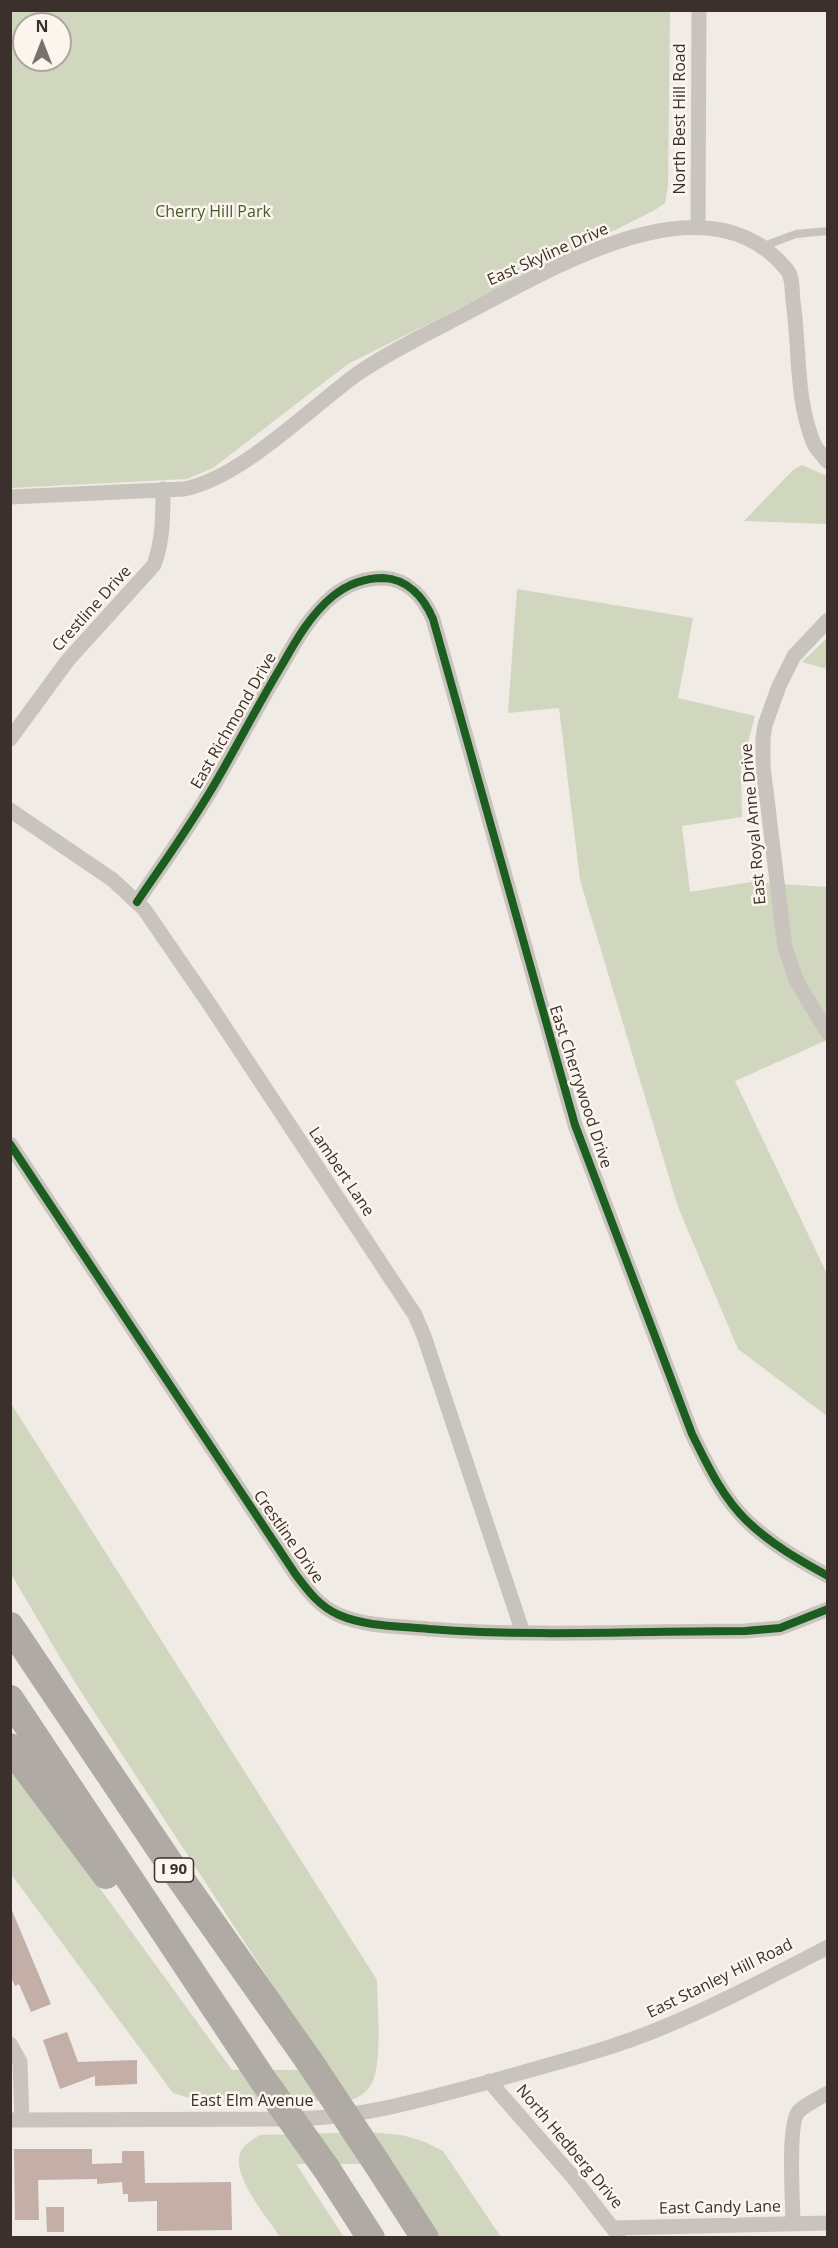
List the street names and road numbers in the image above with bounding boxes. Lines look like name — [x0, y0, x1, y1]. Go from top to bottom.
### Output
street label: North Best Hill Road — [670, 44, 690, 194]
street label: East Skyline Drive — [484, 220, 612, 290]
street label: Crestline Drive — [48, 562, 136, 656]
street label: East Richmond Drive — [187, 650, 281, 792]
street label: East Royal Anne Drive — [737, 743, 771, 905]
street label: East Cherrywood Drive — [545, 1003, 615, 1171]
street label: Lambert Lane — [304, 1124, 378, 1220]
street label: Crestline Drive — [249, 1487, 327, 1587]
road number: I 90 — [154, 1858, 194, 1882]
street label: East Stanley Hill Road — [644, 1935, 796, 2023]
street label: North Hedberg Drive — [512, 2081, 626, 2213]
street label: East Elm Avenue — [191, 2091, 313, 2111]
street label: East Candy Lane — [659, 2197, 781, 2219]

